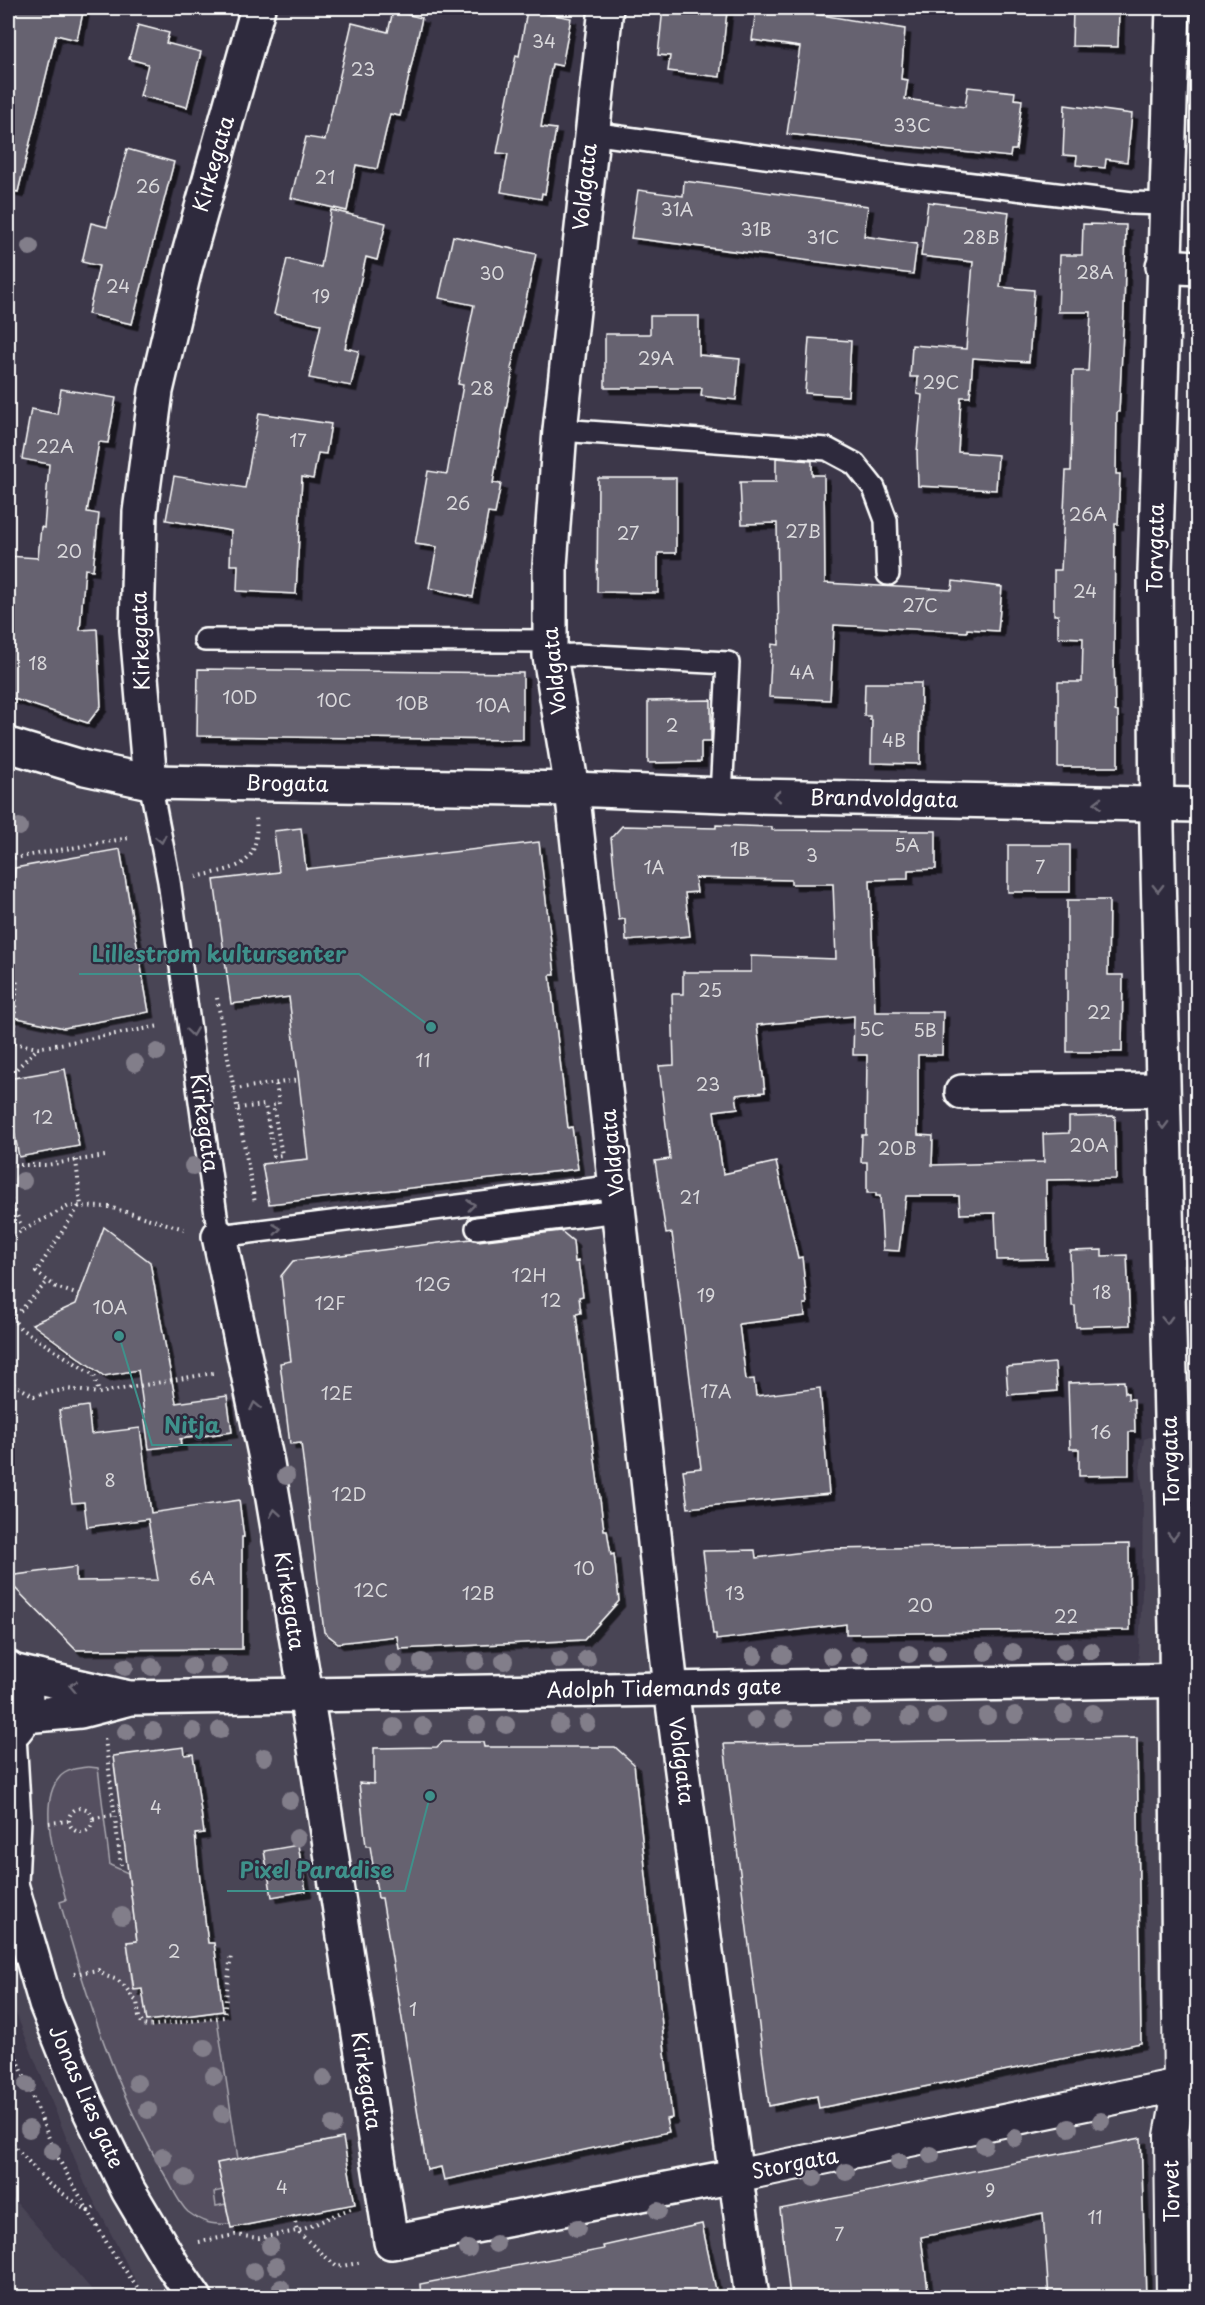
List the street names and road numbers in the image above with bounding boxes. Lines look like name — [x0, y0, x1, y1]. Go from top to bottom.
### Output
street label: Kirkegata — [183, 111, 241, 216]
street label: Voldgata — [563, 141, 604, 232]
street label: Torvgata — [1137, 502, 1171, 593]
street label: Kirkegata — [121, 590, 157, 691]
street label: Voldgata — [532, 625, 574, 716]
street label: Brogata — [245, 765, 330, 799]
street label: Brandvoldgata — [810, 780, 959, 814]
street label: Kirkegata — [183, 1071, 229, 1175]
street label: Voldgata — [590, 1107, 632, 1198]
street label: Torvgata — [1151, 1415, 1187, 1507]
street label: Kirkegata — [267, 1549, 315, 1653]
street label: Adolph Tidemands gate — [546, 1669, 782, 1705]
street label: Voldgata — [662, 1715, 704, 1807]
street label: Jonas Lies gate — [42, 2019, 134, 2173]
street label: Kirkegata — [344, 2029, 392, 2133]
street label: Storgata — [748, 2138, 842, 2186]
street label: Torvet — [1153, 2159, 1187, 2223]

